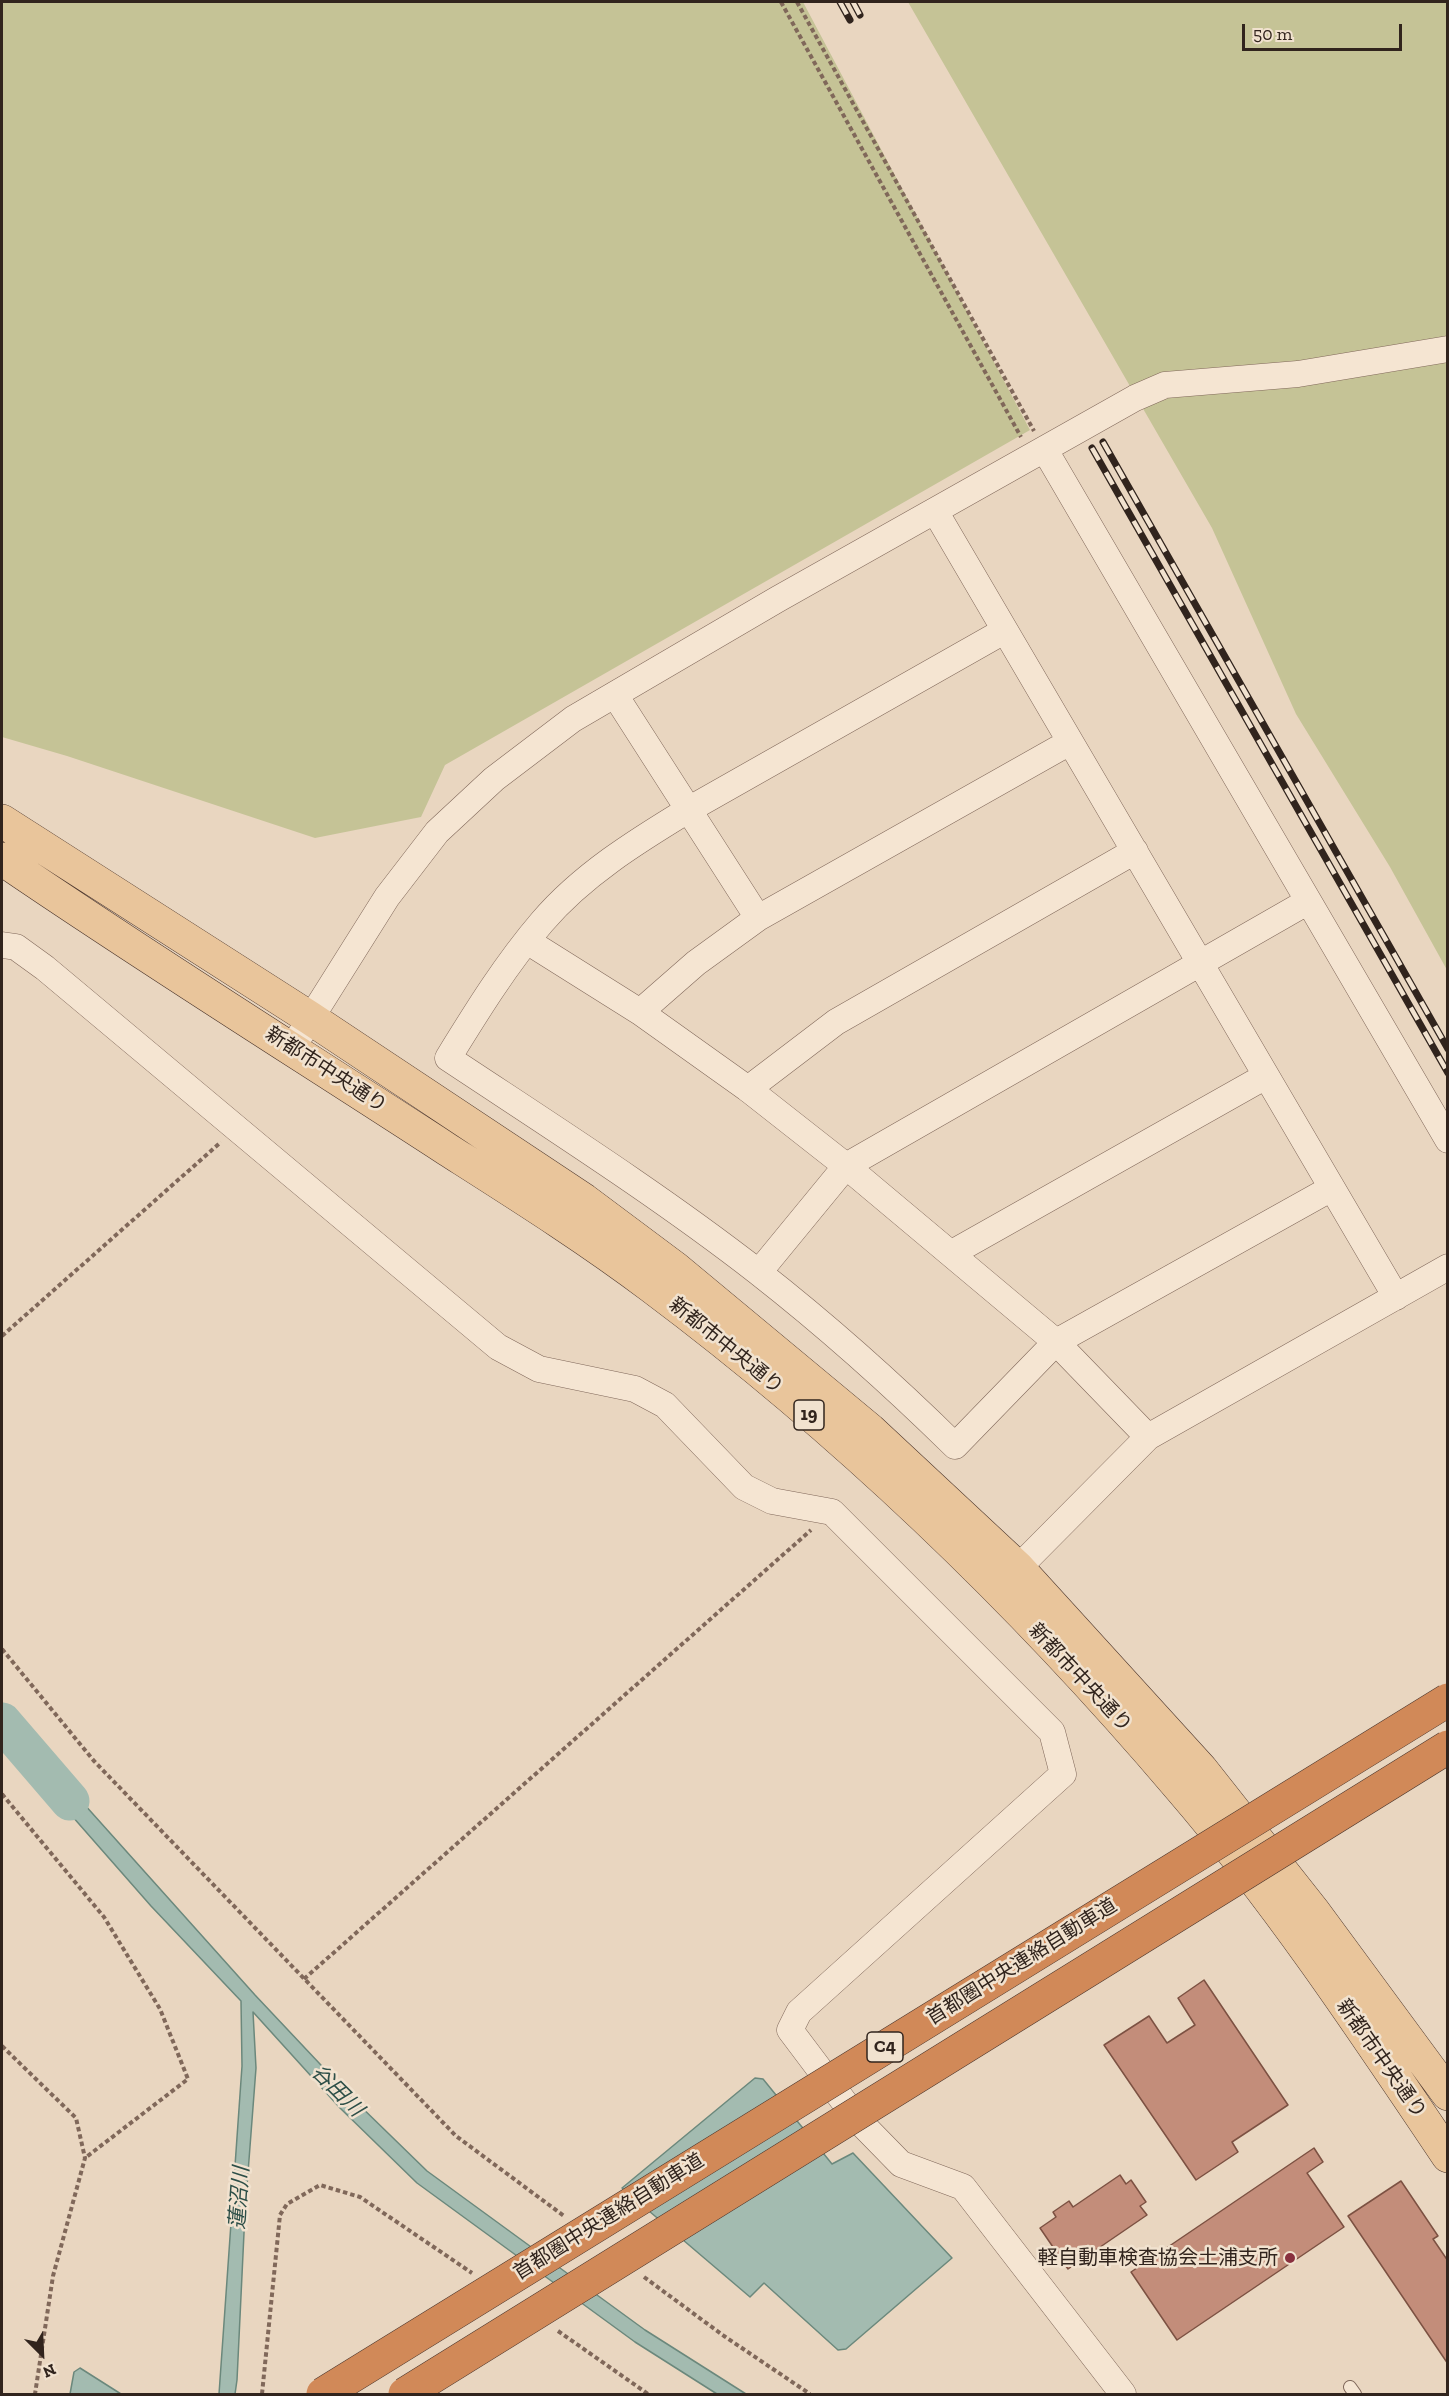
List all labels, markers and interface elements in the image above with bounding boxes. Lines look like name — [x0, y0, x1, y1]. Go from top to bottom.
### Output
scale bar — [1245, 12, 1406, 50]
text: 50 m — [1253, 23, 1292, 45]
street label: 新都市中央通り — [261, 1022, 391, 1118]
street label: 新都市中央通り — [664, 1293, 788, 1399]
road number: 19 — [794, 1400, 824, 1430]
street label: 新都市中央通り — [1023, 1619, 1137, 1737]
street label: 首都圏中央連絡自動車道 — [922, 1894, 1122, 2030]
street label: 新都市中央通り — [1331, 1995, 1431, 2123]
road number: C4 — [867, 2032, 903, 2062]
water label: 谷田川 — [306, 2060, 368, 2122]
street label: 首都圏中央連絡自動車道 — [509, 2149, 709, 2285]
water label: 蓮沼川 — [225, 2166, 255, 2230]
place label: 軽自動車検査協会土浦支所 — [1038, 2246, 1278, 2270]
marker: 軽自動車検査協会土浦支所 — [1283, 2251, 1297, 2265]
north arrow — [12, 2324, 72, 2384]
text: N — [40, 2360, 59, 2382]

